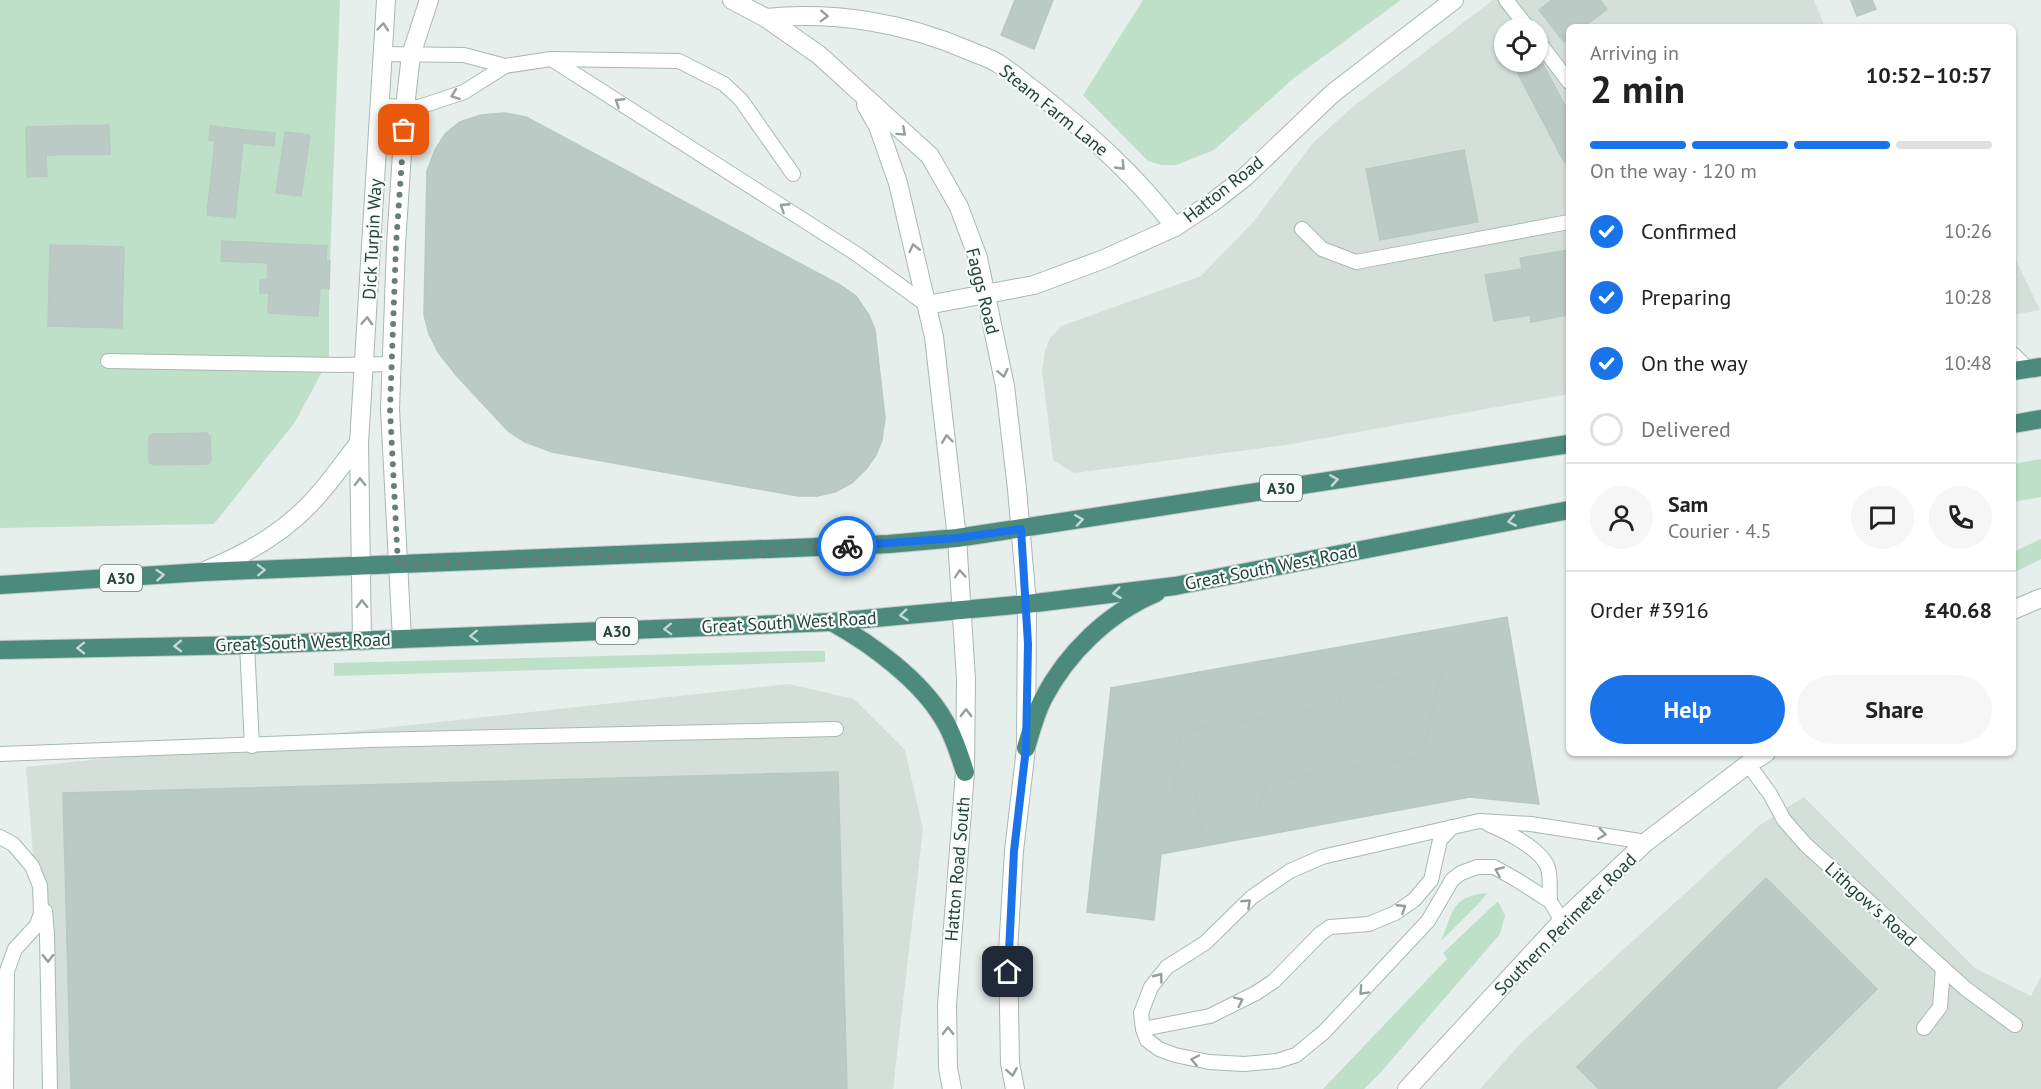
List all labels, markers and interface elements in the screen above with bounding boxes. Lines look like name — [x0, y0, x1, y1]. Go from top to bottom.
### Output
one-way arrow — [820, 9, 829, 22]
map controls — [1494, 18, 1548, 72]
button: locate — [1494, 18, 1548, 72]
one-way arrow — [377, 22, 390, 31]
text: Arriving in — [1590, 40, 1679, 66]
street label: Steam Farm Lane — [995, 59, 1113, 161]
text: 10:52–10:57 — [1866, 61, 1992, 89]
text: 2 min — [1590, 63, 1685, 114]
one-way arrow — [450, 87, 460, 100]
one-way arrow — [615, 98, 626, 109]
pin — [378, 104, 429, 155]
icon: bag — [387, 113, 420, 146]
one-way arrow — [896, 125, 906, 136]
street label: Hatton Road — [1178, 151, 1268, 227]
text: On the way · 120 m — [1590, 158, 1757, 184]
one-way arrow — [1114, 160, 1125, 170]
street label: Dick Turpin Way — [357, 177, 387, 300]
one-way arrow — [779, 203, 790, 214]
icon: check — [1590, 215, 1623, 248]
text: Confirmed — [1641, 217, 1737, 245]
text: 10:26 — [1944, 218, 1992, 244]
one-way arrow — [908, 243, 921, 253]
street label: Faggs Road — [961, 245, 1005, 337]
icon: check — [1590, 281, 1623, 314]
text: Preparing — [1641, 283, 1731, 311]
text: 10:28 — [1944, 284, 1992, 310]
one-way arrow — [361, 317, 374, 326]
icon: check — [1590, 347, 1623, 380]
text: On the way — [1641, 349, 1748, 377]
text: 10:48 — [1944, 350, 1992, 376]
one-way arrow — [995, 368, 1008, 378]
text: Delivered — [1641, 415, 1731, 443]
one-way arrow — [941, 434, 953, 443]
road number: A30 — [1260, 475, 1302, 501]
one-way arrow — [1329, 475, 1338, 487]
one-way arrow — [353, 478, 366, 487]
button: person — [1590, 486, 1653, 549]
button: chat — [1851, 486, 1914, 549]
button: phone — [1929, 486, 1992, 549]
text: Sam — [1668, 490, 1708, 518]
one-way arrow — [1073, 514, 1083, 527]
one-way arrow — [1507, 514, 1517, 527]
courier — [817, 516, 877, 576]
text: Courier · 4.5 — [1668, 518, 1771, 544]
icon: bike — [831, 530, 864, 563]
street label: Great South West Road — [1183, 539, 1359, 595]
one-way arrow — [257, 564, 266, 576]
road number: A30 — [100, 565, 142, 591]
one-way arrow — [155, 569, 164, 582]
one-way arrow — [954, 569, 967, 579]
one-way arrow — [1112, 587, 1121, 599]
text: Order #3916 — [1590, 596, 1709, 624]
text: £40.68 — [1924, 596, 1992, 624]
one-way arrow — [355, 599, 368, 608]
street label: Great South West Road — [701, 606, 877, 638]
one-way arrow — [900, 609, 909, 621]
road number: A30 — [596, 618, 638, 644]
one-way arrow — [664, 622, 673, 635]
street label: Great South West Road — [215, 627, 391, 657]
one-way arrow — [469, 630, 478, 643]
one-way arrow — [173, 640, 182, 652]
one-way arrow — [77, 642, 86, 655]
button: Help — [1590, 675, 1785, 744]
button: Share — [1797, 675, 1992, 744]
one-way arrow — [959, 709, 972, 718]
street label: Hatton Road South — [939, 796, 975, 942]
one-way arrow — [1597, 828, 1606, 840]
street label: Southern Perimeter Road — [1489, 848, 1641, 1000]
street label: Lithgow's Road — [1820, 857, 1922, 951]
one-way arrow — [1495, 866, 1506, 878]
one-way arrow — [1240, 899, 1251, 910]
one-way arrow — [1396, 903, 1406, 915]
pin — [982, 946, 1033, 997]
one-way arrow — [42, 954, 54, 963]
icon: home — [991, 955, 1024, 988]
one-way arrow — [1152, 972, 1163, 983]
one-way arrow — [1359, 983, 1370, 994]
one-way arrow — [1232, 997, 1243, 1009]
one-way arrow — [942, 1026, 954, 1035]
one-way arrow — [1190, 1054, 1200, 1067]
one-way arrow — [1005, 1067, 1018, 1077]

